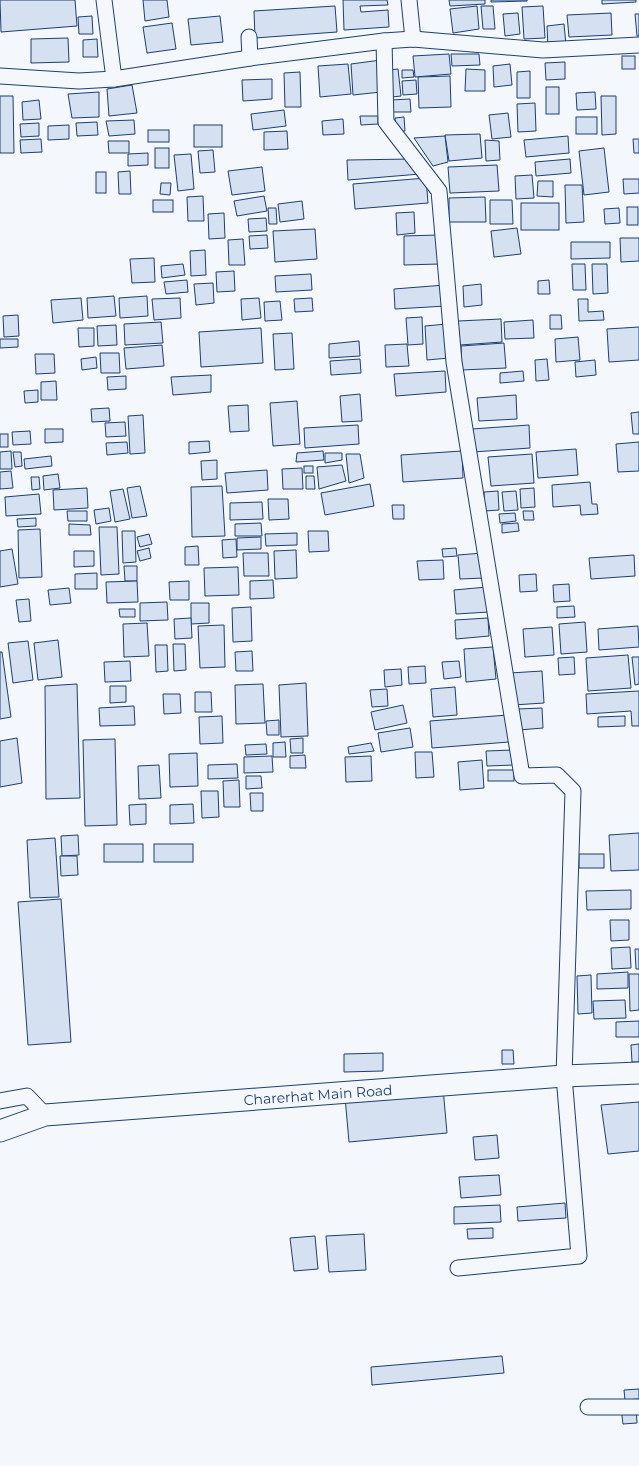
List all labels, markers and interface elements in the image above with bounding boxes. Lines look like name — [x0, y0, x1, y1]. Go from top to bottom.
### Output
street label: Charerhat Main Road — [243, 1081, 393, 1109]

